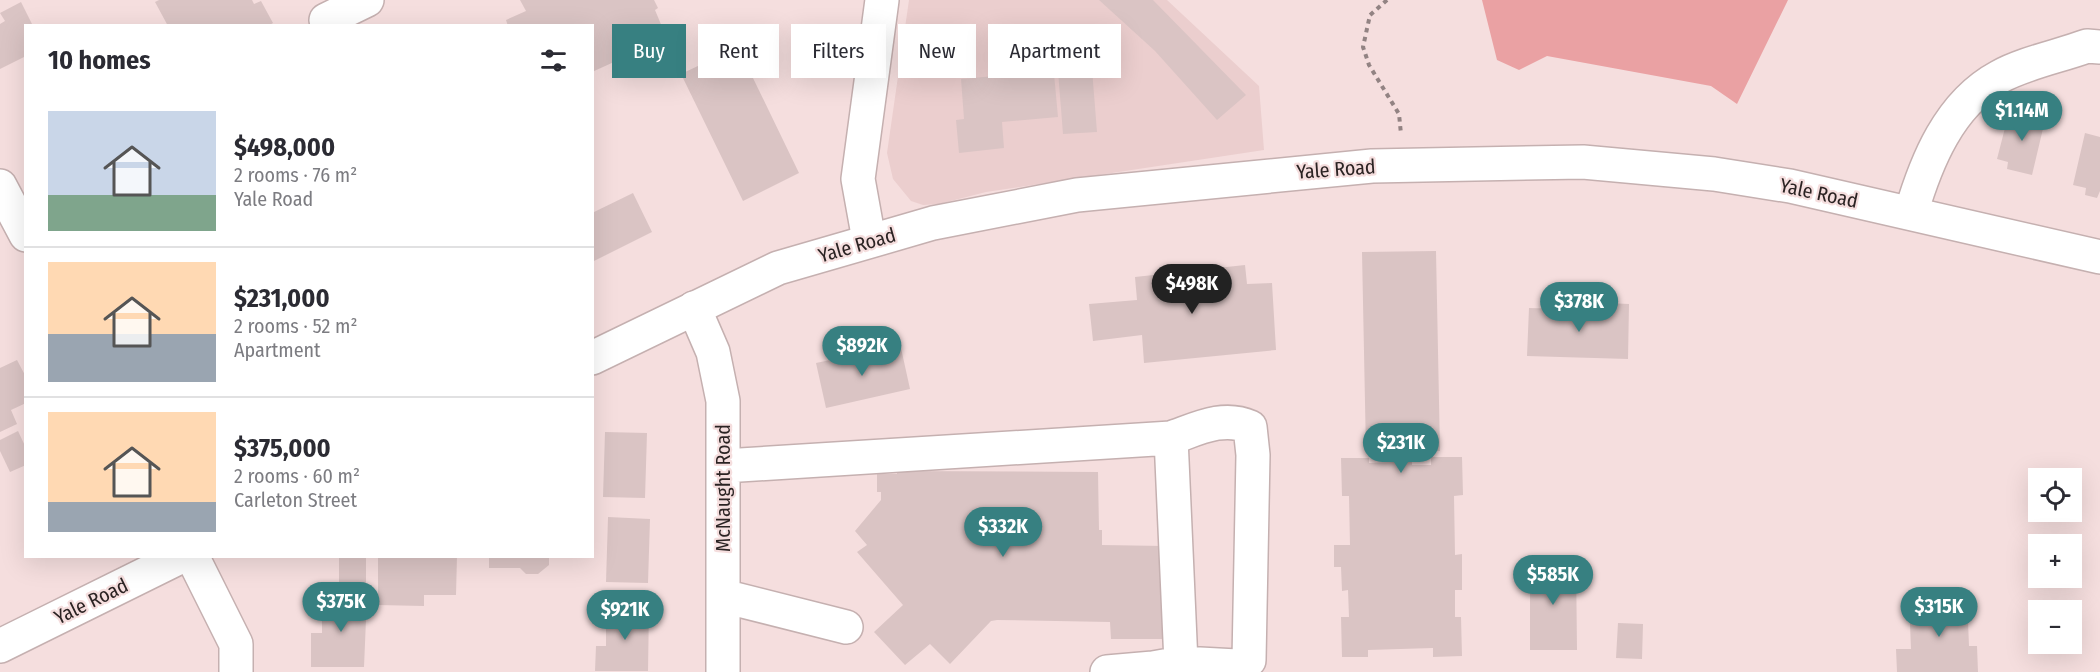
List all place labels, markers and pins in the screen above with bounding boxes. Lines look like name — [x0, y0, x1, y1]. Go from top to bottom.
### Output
pin: $1.14M — [1973, 91, 2071, 142]
pin: $498K — [1150, 264, 1234, 315]
pin: $378K — [1537, 282, 1621, 333]
pin: $892K — [820, 326, 904, 377]
pin: $231K — [1359, 423, 1443, 474]
pin: $332K — [961, 507, 1045, 558]
pin: $585K — [1511, 555, 1595, 606]
pin: $375K — [299, 582, 383, 633]
pin: $315K — [1897, 587, 1981, 638]
pin: $921K — [583, 590, 667, 641]

